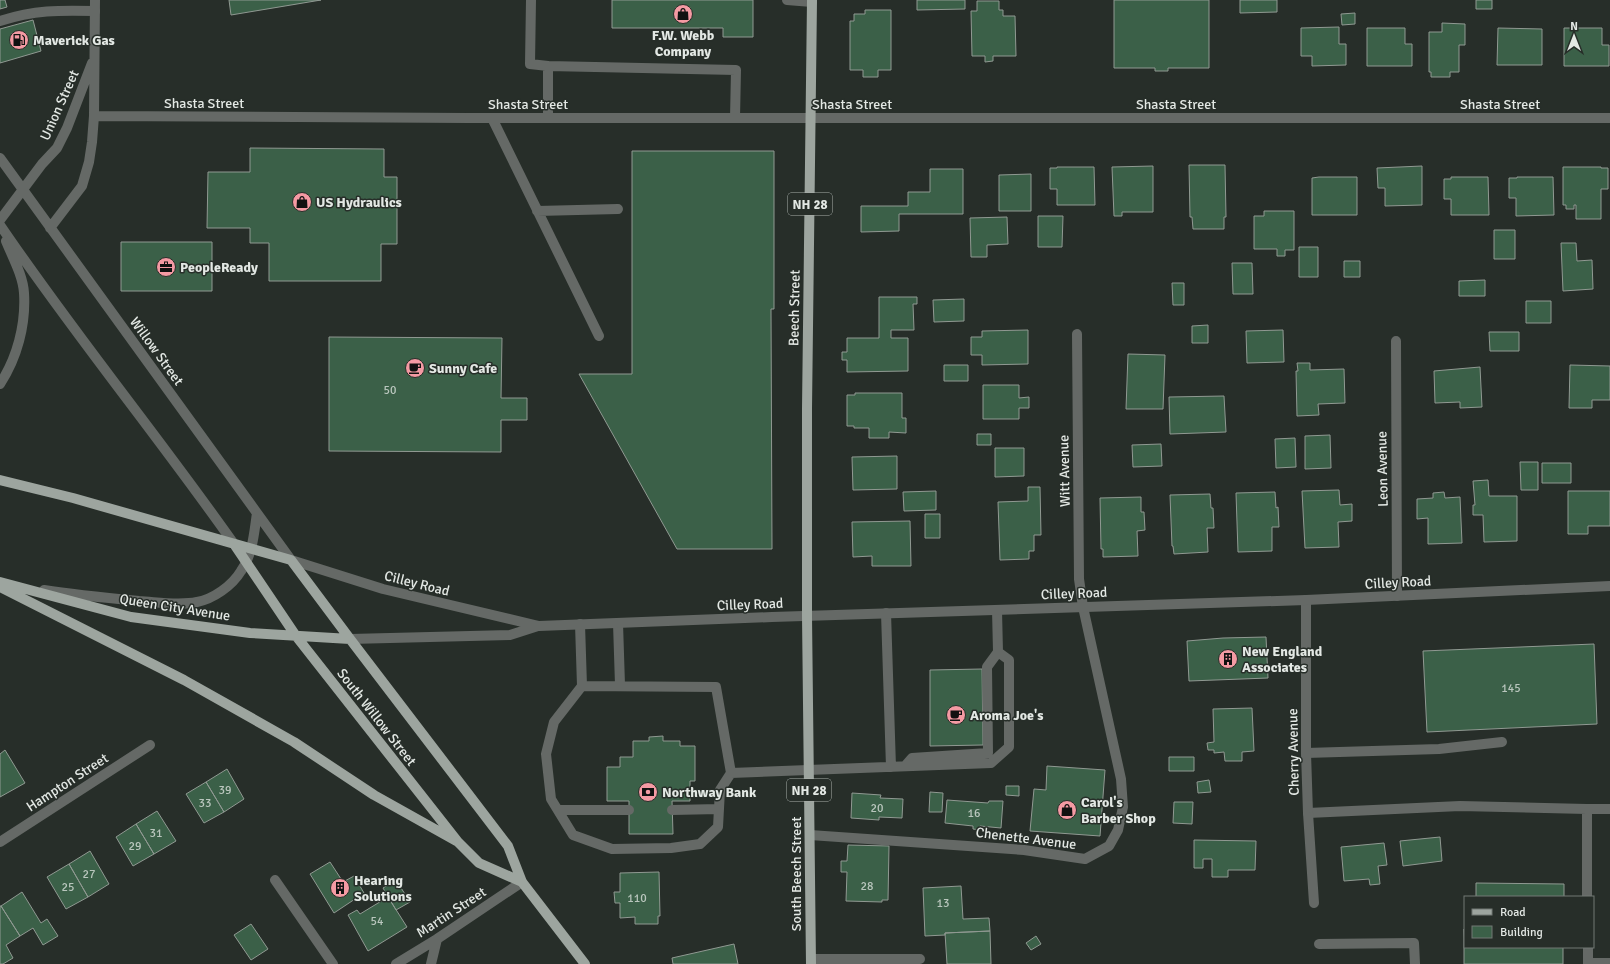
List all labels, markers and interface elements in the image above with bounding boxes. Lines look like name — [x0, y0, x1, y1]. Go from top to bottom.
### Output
shop icon: F.W. Webb Company — [672, 3, 694, 25]
north arrow — [1554, 16, 1594, 56]
text: N — [1570, 20, 1578, 33]
place label: F.W. Webb Company — [652, 27, 715, 60]
fuel station icon: Maverick Gas — [8, 29, 30, 51]
place label: Maverick Gas — [33, 32, 115, 49]
street label: Union Street — [36, 67, 83, 143]
street label: Shasta Street — [164, 95, 244, 112]
street label: Shasta Street — [488, 96, 568, 113]
street label: Shasta Street — [812, 96, 892, 113]
street label: Shasta Street — [1136, 96, 1216, 113]
street label: Shasta Street — [1460, 96, 1540, 113]
shop icon: US Hydraulics — [291, 191, 313, 213]
road number: NH 28 — [788, 193, 832, 215]
place label: US Hydraulics — [316, 194, 402, 211]
office icon: PeopleReady — [155, 256, 177, 278]
place label: PeopleReady — [180, 259, 258, 276]
street label: Beech Street — [785, 270, 804, 346]
street label: Willow Street — [126, 314, 187, 389]
cafe icon: Sunny Cafe — [404, 357, 426, 379]
place label: Sunny Cafe — [429, 360, 497, 377]
house number: 50 — [384, 383, 396, 398]
street label: Leon Avenue — [1373, 431, 1392, 507]
street label: Witt Avenue — [1055, 435, 1074, 507]
street label: Cilley Road — [383, 567, 451, 600]
street label: Cilley Road — [1364, 572, 1432, 593]
street label: Cilley Road — [1040, 584, 1108, 603]
street label: Queen City Avenue — [118, 590, 232, 625]
street label: Cilley Road — [716, 595, 784, 614]
place label: New England Associates — [1242, 643, 1323, 676]
building icon: New England Associates — [1217, 648, 1239, 670]
street label: South Willow Street — [333, 665, 420, 769]
house number: 145 — [1501, 681, 1521, 696]
cafe icon: Aroma Joe's — [945, 704, 967, 726]
place label: Aroma Joe's — [970, 707, 1043, 724]
street label: Cherry Avenue — [1284, 708, 1303, 796]
street label: Hampton Street — [23, 750, 112, 815]
road number: NH 28 — [787, 779, 831, 801]
bank icon: Northway Bank — [637, 781, 659, 803]
house number: 39 — [219, 783, 231, 798]
place label: Northway Bank — [662, 784, 757, 801]
place label: Carol's Barber Shop — [1081, 794, 1156, 827]
house number: 33 — [199, 796, 211, 811]
shop icon: Carol's Barber Shop — [1056, 799, 1078, 821]
house number: 20 — [871, 801, 883, 816]
house number: 16 — [968, 806, 980, 821]
street label: South Beech Street — [788, 817, 805, 931]
street label: Chenette Avenue — [975, 824, 1077, 853]
house number: 31 — [150, 826, 162, 841]
house number: 29 — [129, 839, 141, 854]
house number: 27 — [83, 867, 95, 882]
place label: Hearing Solutions — [354, 872, 412, 905]
building icon: Hearing Solutions — [329, 877, 351, 899]
house number: 28 — [861, 879, 873, 894]
house number: 25 — [62, 880, 74, 895]
street label: Martin Street — [413, 883, 489, 941]
house number: 110 — [627, 891, 647, 906]
house number: 13 — [937, 896, 949, 911]
legend — [1464, 896, 1594, 948]
text: Road — [1500, 905, 1526, 920]
house number: 54 — [371, 914, 384, 929]
text: Building — [1500, 925, 1543, 940]

